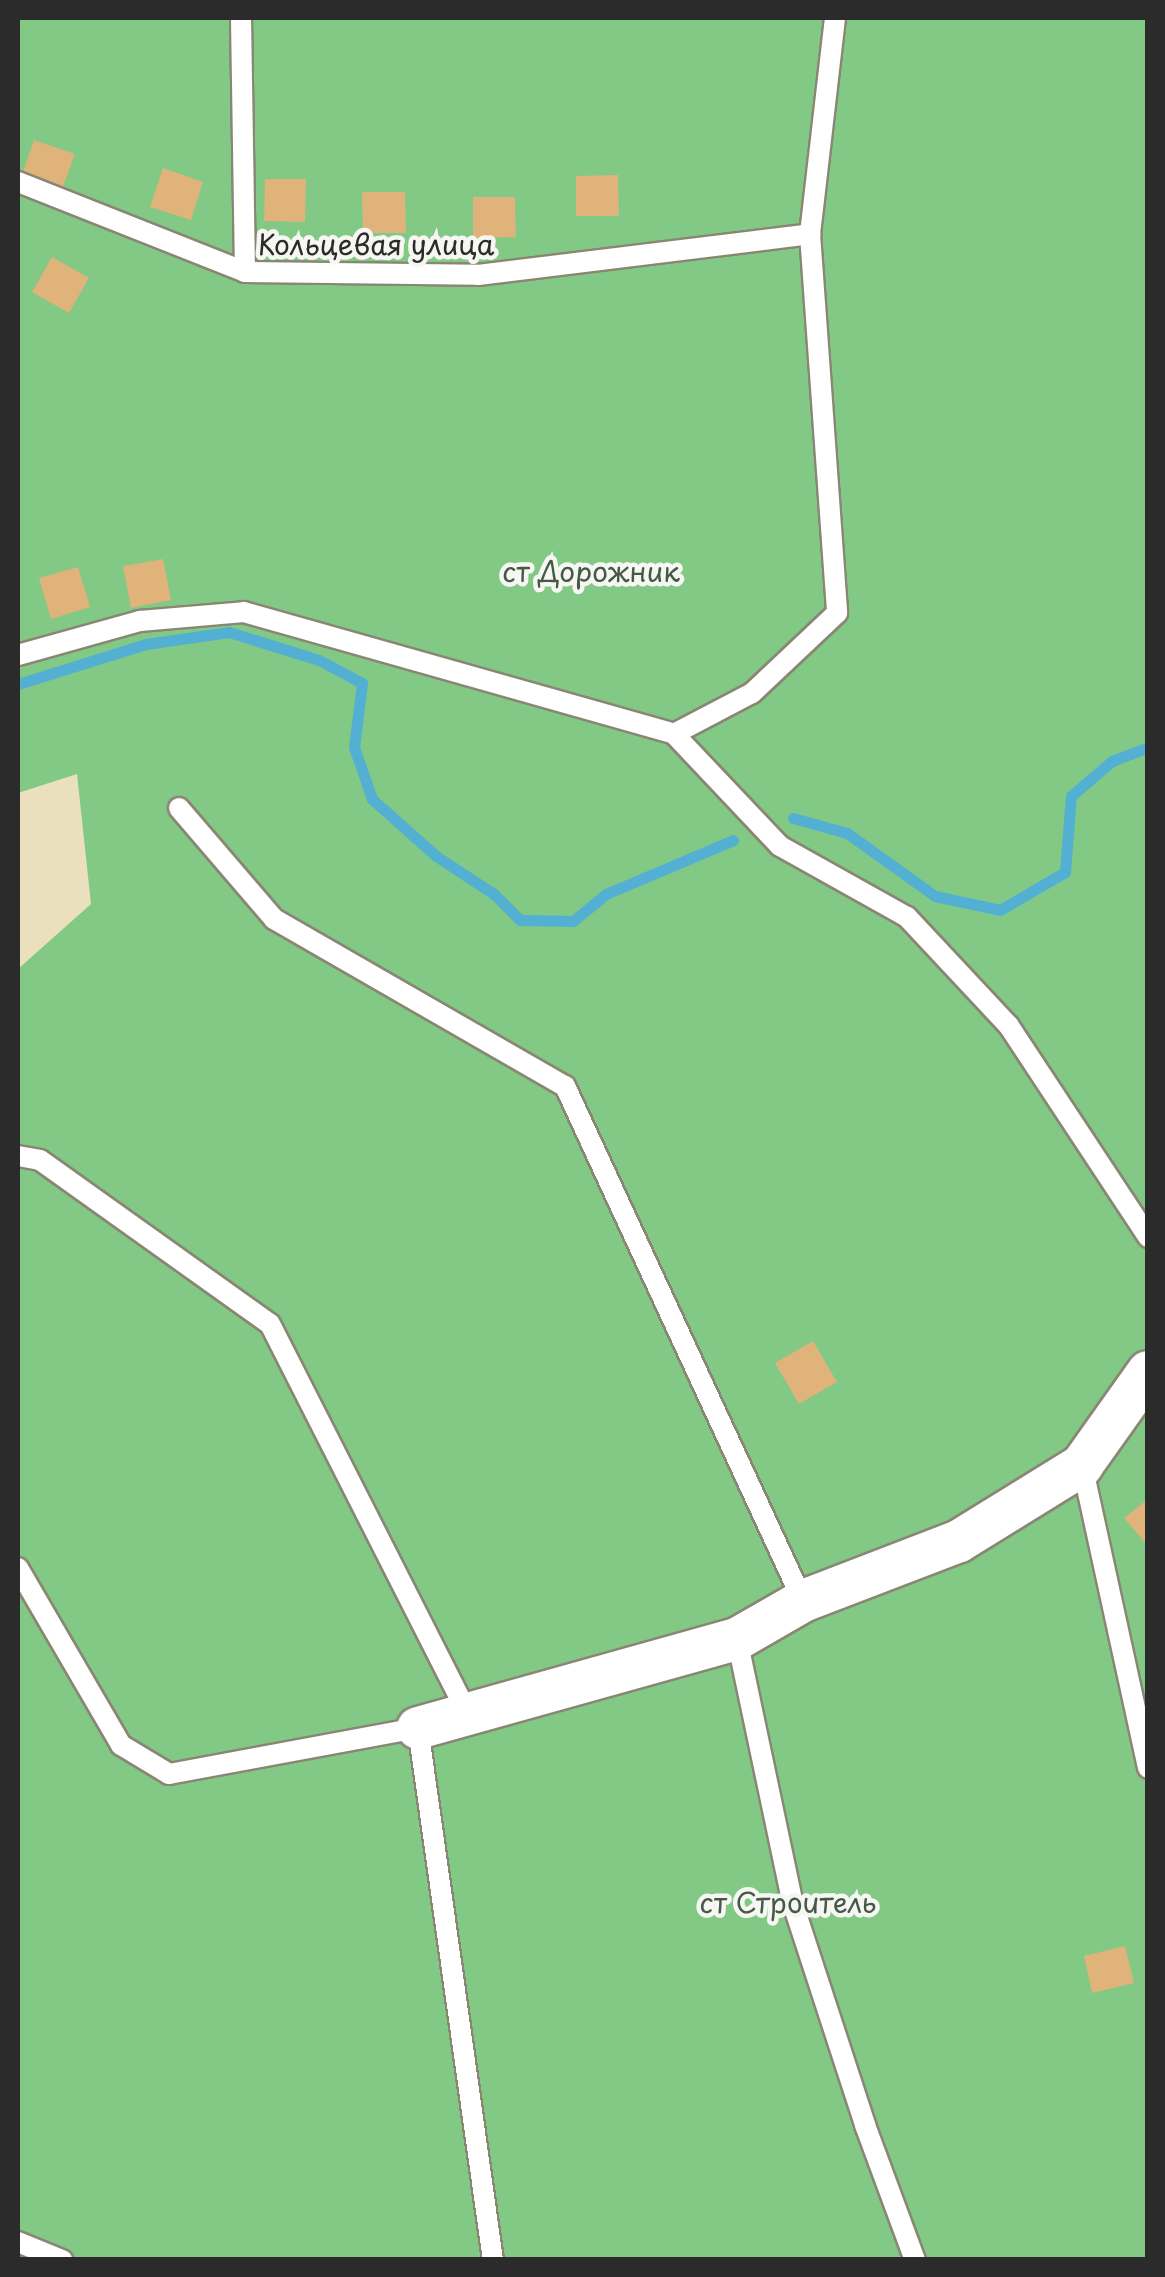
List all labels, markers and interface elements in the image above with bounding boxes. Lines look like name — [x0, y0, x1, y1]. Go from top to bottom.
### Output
street label: Кольцевая улица — [257, 227, 495, 261]
park label: ст Дорожник — [501, 554, 681, 588]
park label: ст Строитель — [699, 1885, 877, 1919]

